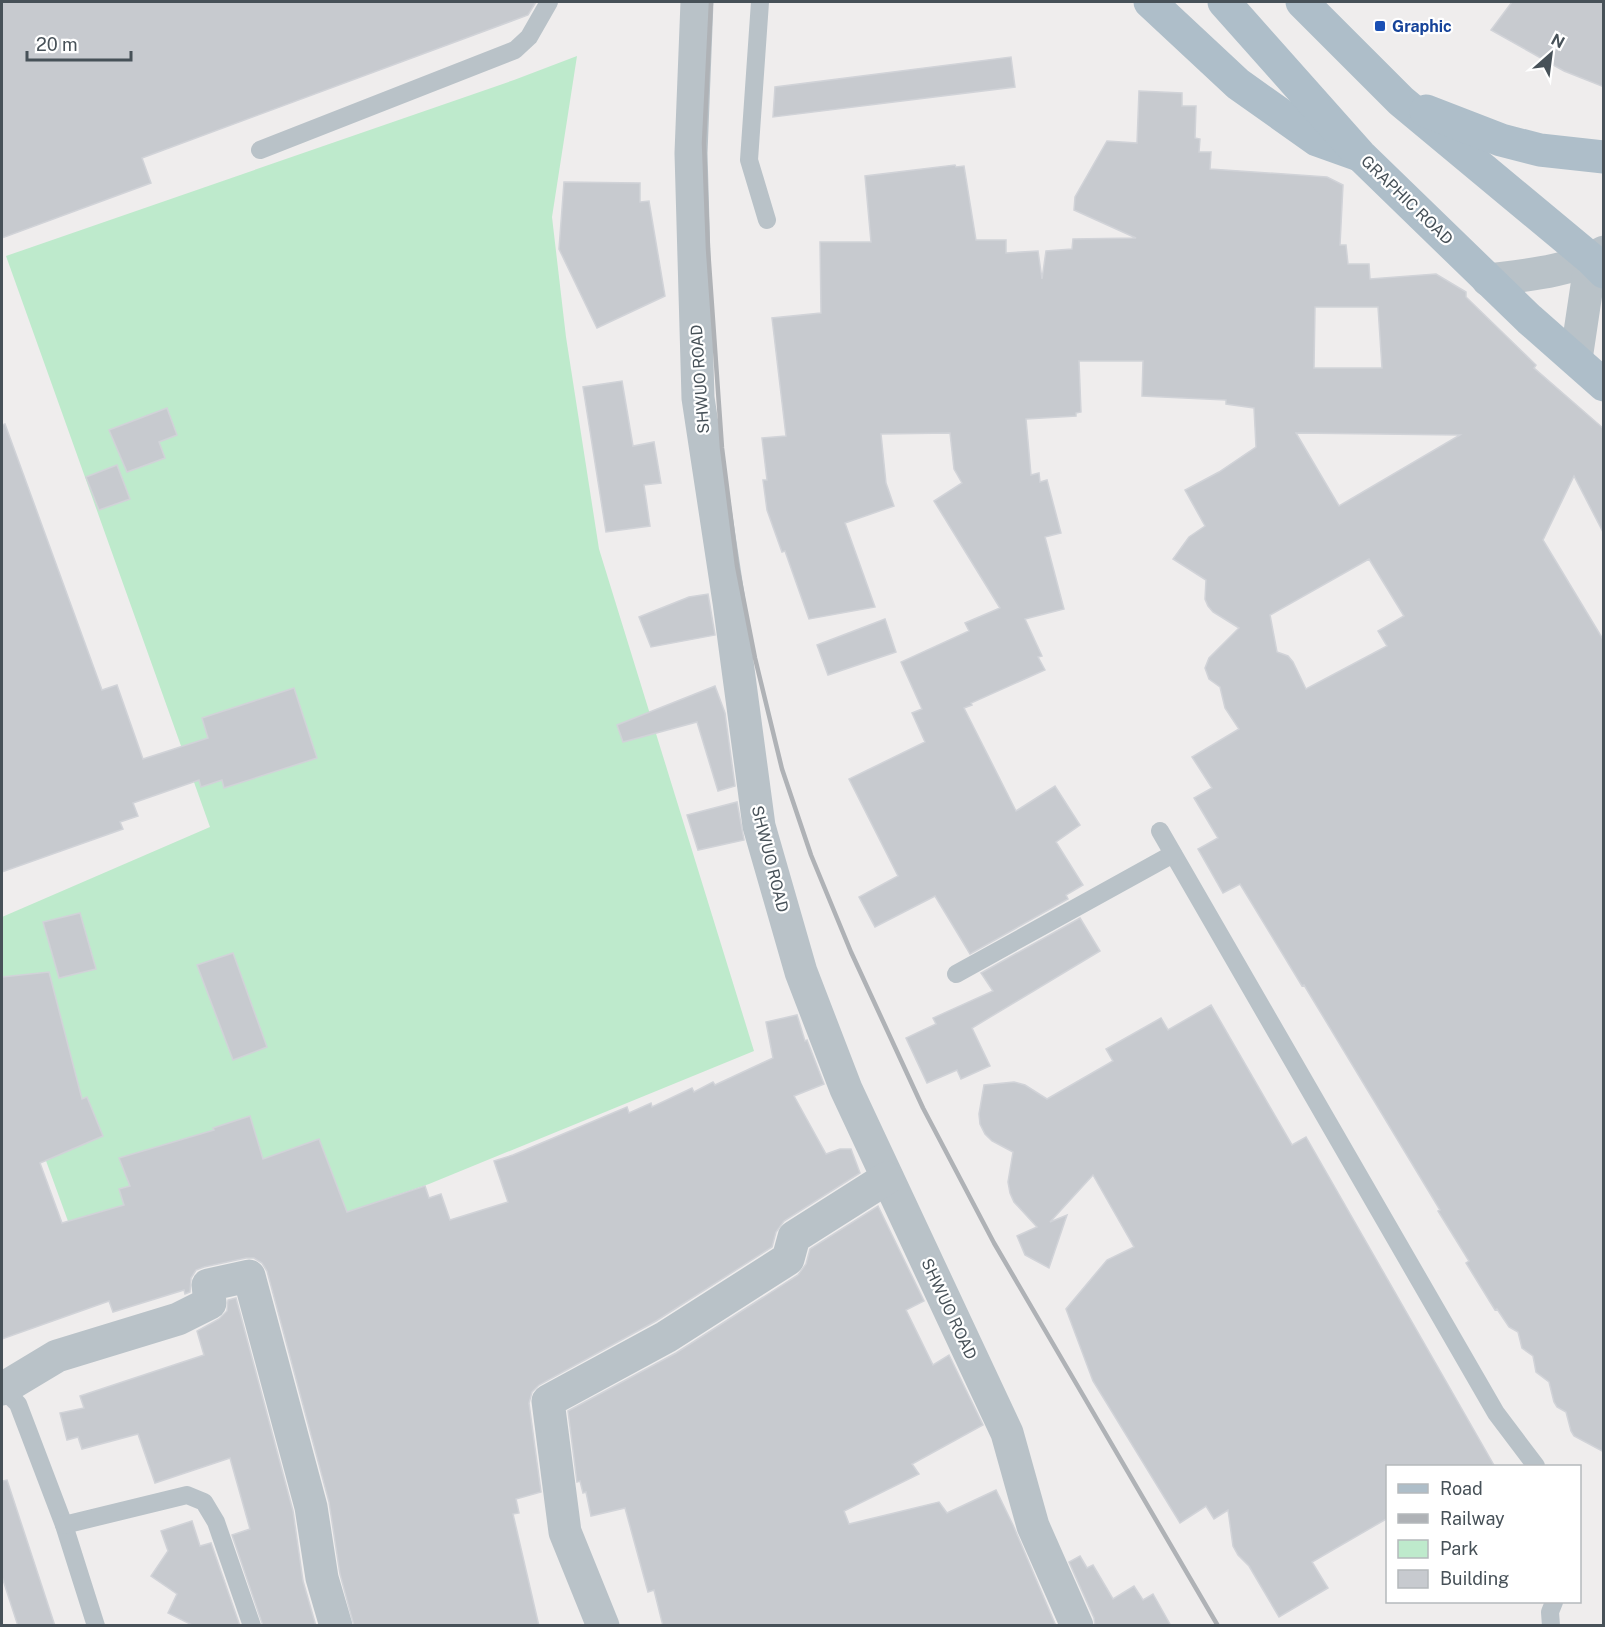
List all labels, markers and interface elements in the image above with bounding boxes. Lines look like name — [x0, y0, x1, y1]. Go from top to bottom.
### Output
place label: Graphic — [1392, 17, 1452, 36]
marker: Graphic — [1373, 19, 1387, 33]
scale bar — [27, 24, 130, 62]
north arrow — [1521, 24, 1581, 84]
text: N — [1548, 30, 1568, 53]
text: 20 m — [36, 34, 78, 55]
street label: GRAPHIC ROAD — [1357, 151, 1457, 249]
street label: SHWUO ROAD — [687, 324, 713, 434]
street label: SHWUO ROAD — [748, 804, 792, 914]
street label: SHWUO ROAD — [917, 1255, 981, 1363]
legend — [1386, 1465, 1581, 1603]
text: Road — [1440, 1478, 1483, 1499]
text: Railway — [1440, 1508, 1505, 1529]
text: Park — [1440, 1538, 1478, 1559]
text: Building — [1440, 1568, 1509, 1589]

